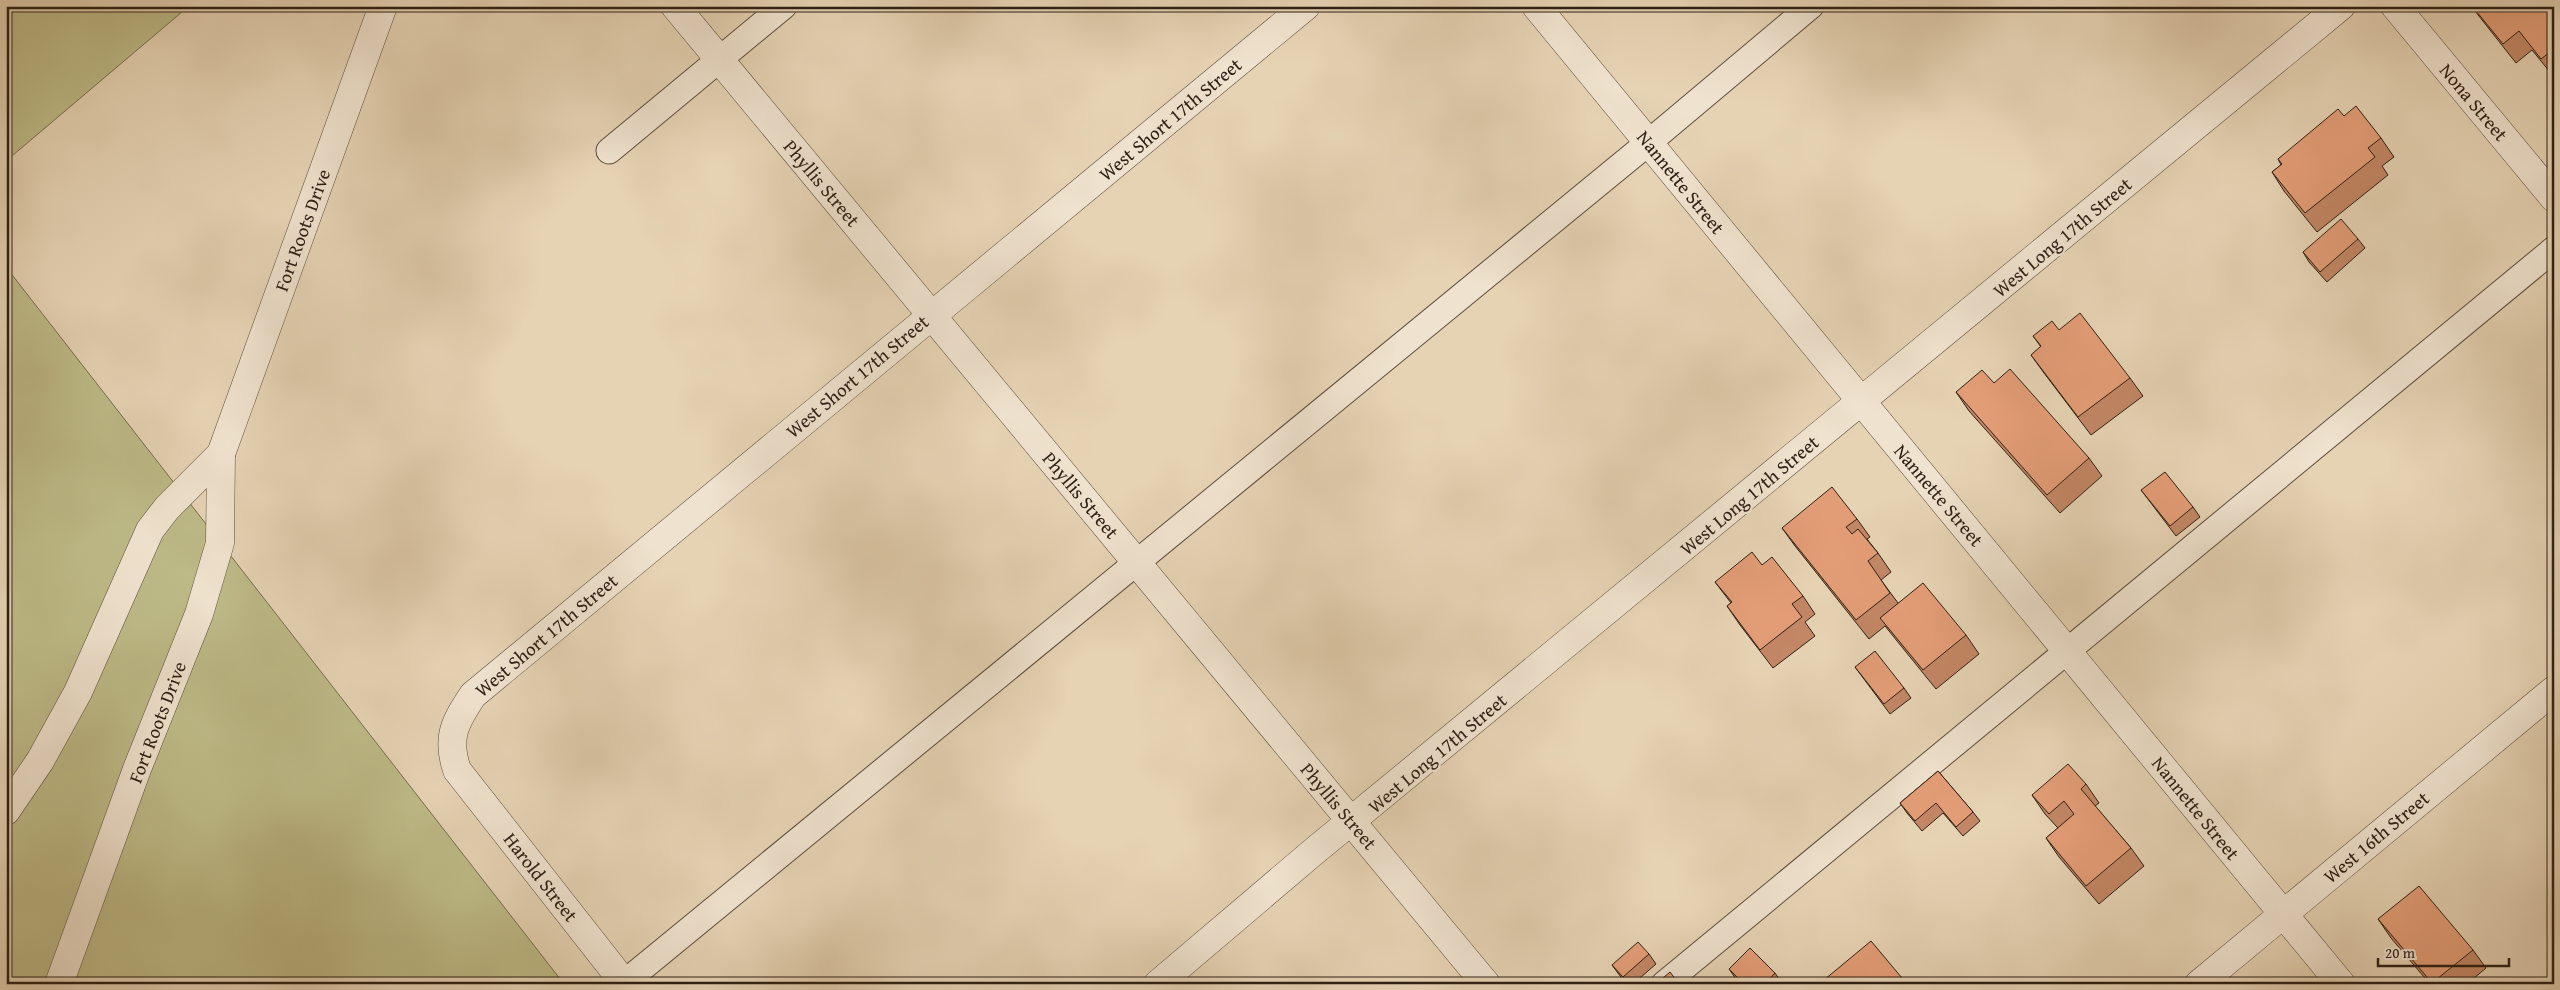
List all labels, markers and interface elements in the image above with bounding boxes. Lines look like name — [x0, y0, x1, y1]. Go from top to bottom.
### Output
street label: West Short 17th Street — [1092, 51, 1248, 187]
street label: Nona Street — [2433, 57, 2515, 147]
street label: Nannette Street — [1630, 124, 1732, 240]
street label: Phyllis Street — [777, 133, 867, 233]
street label: Fort Roots Drive — [267, 165, 337, 295]
street label: West Long 17th Street — [1986, 170, 2138, 304]
street label: West Short 17th Street — [779, 308, 935, 444]
street label: West Long 17th Street — [1673, 428, 1825, 562]
street label: Nannette Street — [1888, 438, 1990, 553]
street label: Phyllis Street — [1036, 445, 1126, 545]
street label: West Short 17th Street — [468, 567, 624, 703]
street label: Fort Roots Drive — [121, 657, 193, 787]
street label: West Long 17th Street — [1361, 686, 1513, 820]
street label: Nannette Street — [2145, 750, 2247, 866]
street label: Phyllis Street — [1294, 756, 1384, 856]
street label: West 16th Street — [2317, 784, 2435, 890]
street label: Harold Street — [497, 826, 585, 928]
scale bar — [2378, 935, 2509, 967]
text: 20 m — [2385, 942, 2416, 963]

